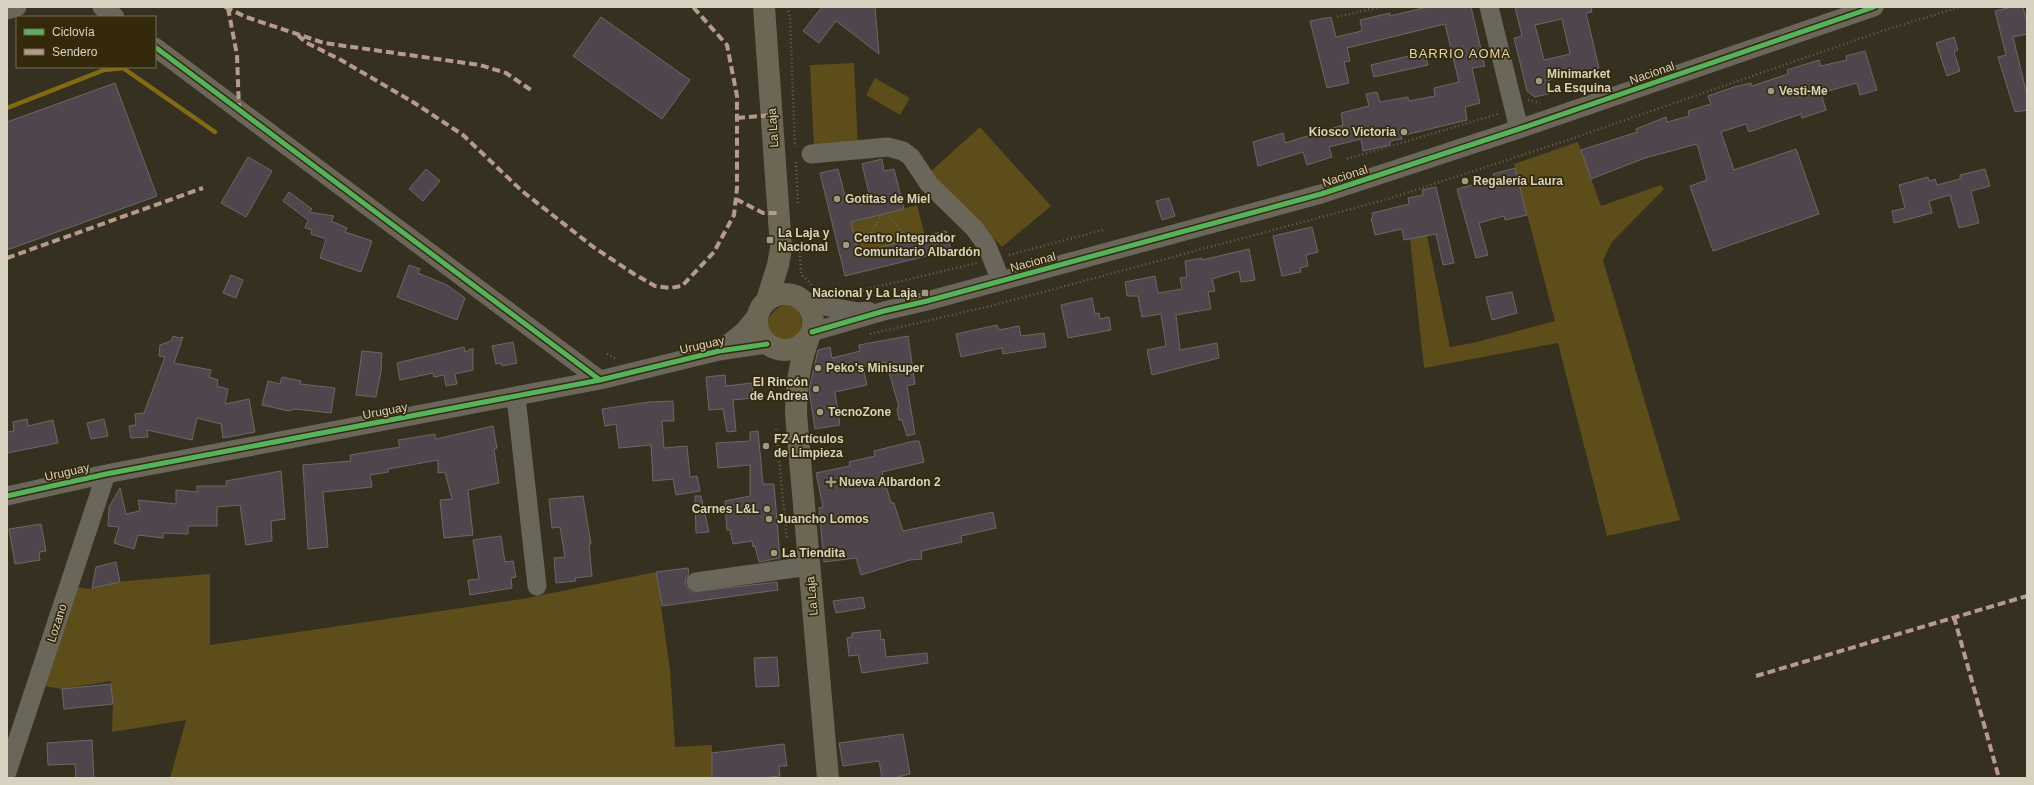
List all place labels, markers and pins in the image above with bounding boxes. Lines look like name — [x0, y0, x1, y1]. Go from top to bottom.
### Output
place label: Minimarket La Esquina — [1547, 67, 1611, 95]
marker: Minimarket La Esquina — [1534, 76, 1544, 86]
place label: Vesti-Me — [1779, 84, 1828, 98]
marker: Vesti-Me — [1766, 86, 1776, 96]
place label: Kiosco Victoria — [1309, 125, 1396, 139]
marker: Kiosco Victoria — [1399, 127, 1409, 137]
place label: Regalería Laura — [1473, 174, 1563, 188]
marker: Regalería Laura — [1460, 176, 1470, 186]
place label: Gotitas de Miel — [845, 192, 930, 206]
marker: Gotitas de Miel — [832, 194, 842, 204]
place label: La Laja y Nacional — [778, 226, 830, 254]
place label: Centro Integrador Comunitario Albardón — [854, 231, 980, 259]
marker: La Laja y Nacional — [765, 235, 775, 245]
marker: Centro Integrador Comunitario Albardón — [841, 240, 851, 250]
place label: Nacional y La Laja — [812, 286, 917, 300]
marker: Nacional y La Laja — [920, 288, 930, 298]
place label: Peko's Minisuper — [826, 361, 925, 375]
marker: Peko's Minisuper — [813, 363, 823, 373]
place label: El Rincón de Andrea — [750, 375, 808, 403]
marker: El Rincón de Andrea — [811, 384, 821, 394]
place label: TecnoZone — [828, 405, 891, 419]
marker: TecnoZone — [815, 407, 825, 417]
place label: FZ Artículos de Limpieza — [774, 432, 844, 460]
marker: FZ Artículos de Limpieza — [761, 441, 771, 451]
place label: Nueva Albardon 2 — [839, 475, 941, 489]
marker: Nueva Albardon 2 — [826, 477, 836, 487]
place label: Carnes L&L — [692, 502, 759, 516]
marker: Carnes L&L — [762, 504, 772, 514]
place label: Juancho Lomos — [777, 512, 869, 526]
marker: Juancho Lomos — [764, 514, 774, 524]
place label: La Tiendita — [782, 546, 845, 560]
marker: La Tiendita — [769, 548, 779, 558]

